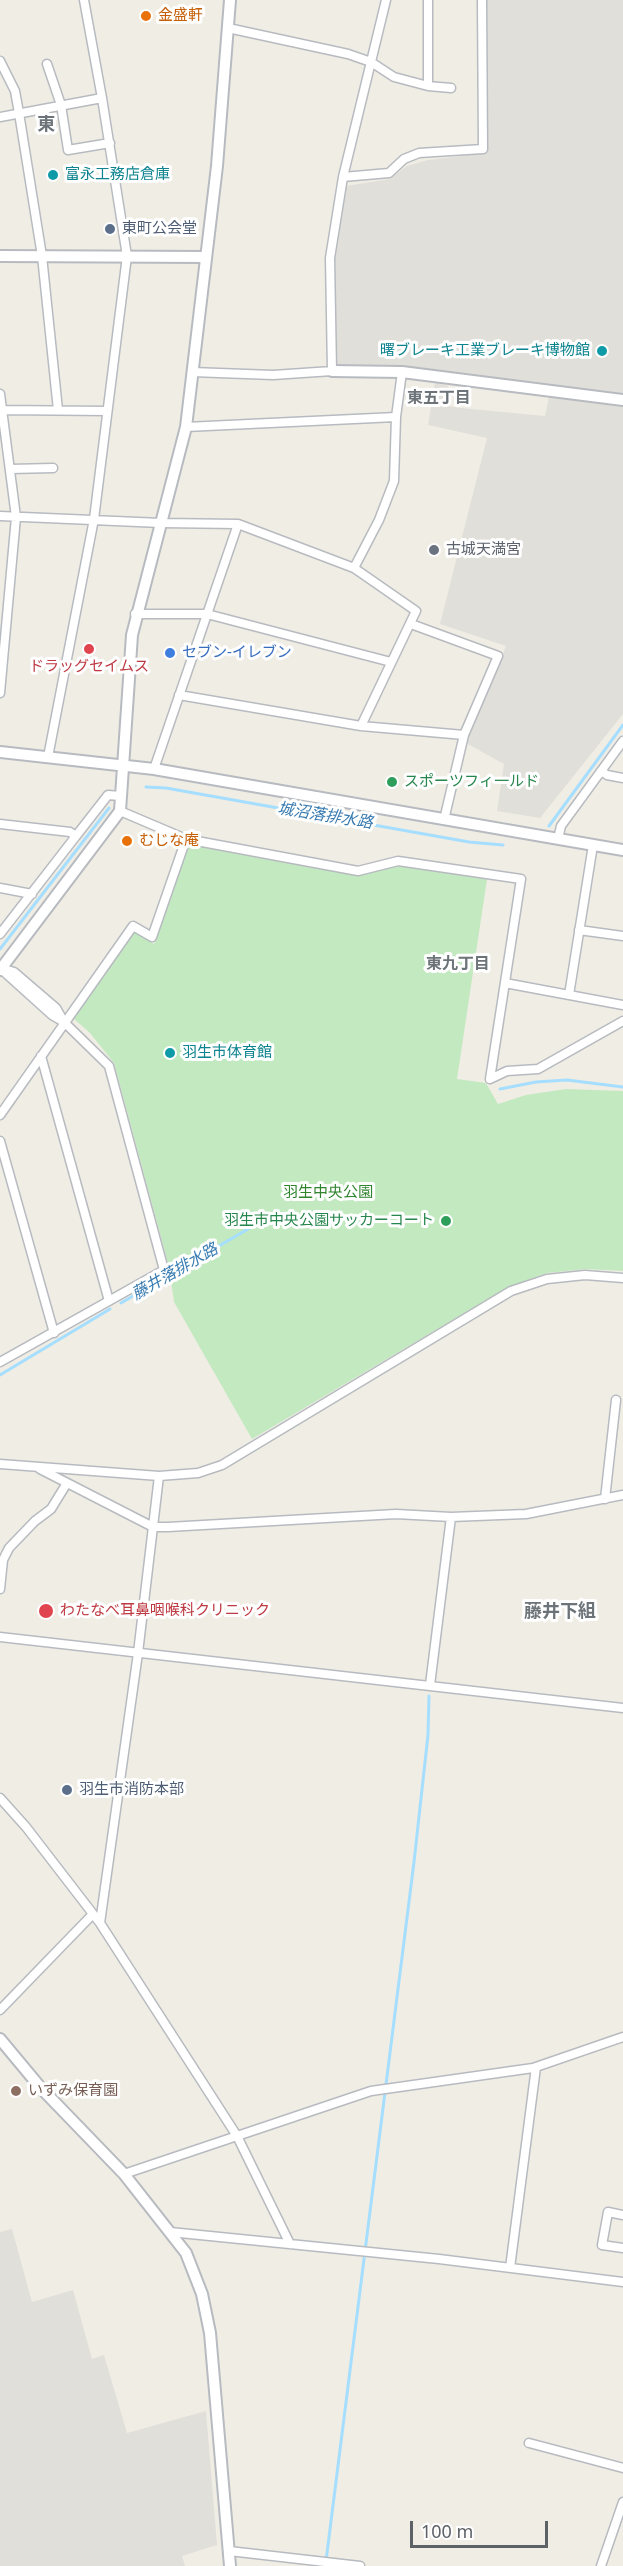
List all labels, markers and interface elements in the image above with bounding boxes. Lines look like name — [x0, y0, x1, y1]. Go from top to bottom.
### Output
place label: 金盛軒 — [158, 7, 203, 25]
marker: 金盛軒 — [139, 9, 153, 23]
district label: 東 — [37, 114, 55, 136]
place label: 富永工務店倉庫 — [65, 166, 170, 184]
marker: 富永工務店倉庫 — [46, 168, 60, 182]
place label: 東町公会堂 — [122, 220, 197, 238]
marker: 東町公会堂 — [103, 222, 117, 236]
place label: 曙ブレーキ工業ブレーキ博物館 — [380, 342, 590, 360]
marker: 曙ブレーキ工業ブレーキ博物館 — [595, 344, 609, 358]
district label: 東五丁目 — [407, 388, 471, 408]
place label: 古城天満宮 — [446, 541, 521, 559]
marker: 古城天満宮 — [427, 543, 441, 557]
marker: ドラッグセイムス — [82, 642, 96, 656]
place label: セブン-イレブン — [182, 644, 292, 662]
marker: セブン-イレブン — [163, 646, 177, 660]
place label: ドラッグセイムス — [29, 658, 149, 676]
place label: スポーツフィ一ルド — [404, 773, 539, 791]
marker: スポーツフィ一ルド — [385, 775, 399, 789]
water label: 城沼落排水路 — [276, 799, 374, 833]
place label: むじな庵 — [139, 832, 199, 850]
marker: むじな庵 — [120, 834, 134, 848]
district label: 東九丁目 — [426, 954, 490, 974]
place label: 羽生市体育館 — [182, 1044, 272, 1062]
marker: 羽生市体育館 — [163, 1046, 177, 1060]
park label: 羽生中央公園 — [283, 1184, 373, 1202]
place label: 羽生市中央公園サッカーコート — [224, 1212, 434, 1230]
marker: 羽生市中央公園サッカーコート — [439, 1214, 453, 1228]
water label: 藤井落排水路 — [129, 1240, 221, 1304]
district label: 藤井下組 — [524, 1601, 596, 1623]
marker: わたなべ耳鼻咽喉科クリニック — [37, 1602, 55, 1620]
place label: わたなべ耳鼻咽喉科クリニック — [60, 1602, 270, 1620]
place label: 羽生市消防本部 — [79, 1781, 184, 1799]
marker: 羽生市消防本部 — [60, 1783, 74, 1797]
place label: いずみ保育園 — [28, 2082, 118, 2100]
marker: いずみ保育園 — [9, 2084, 23, 2098]
scale bar — [413, 2509, 551, 2547]
text: 100 m — [421, 2519, 473, 2543]

